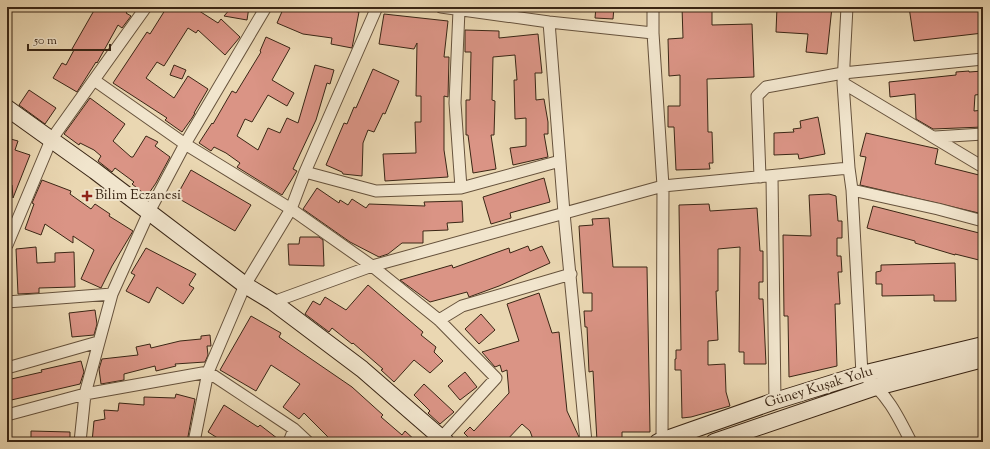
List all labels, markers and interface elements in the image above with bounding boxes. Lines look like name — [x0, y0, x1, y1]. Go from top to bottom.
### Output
scale bar — [28, 26, 110, 52]
text: 50 m — [33, 32, 57, 50]
place label: Bilim Eczanesi — [95, 186, 181, 206]
marker: Bilim Eczanesi — [82, 191, 92, 201]
street label: Güney Kuşak Yolu — [762, 362, 876, 414]

